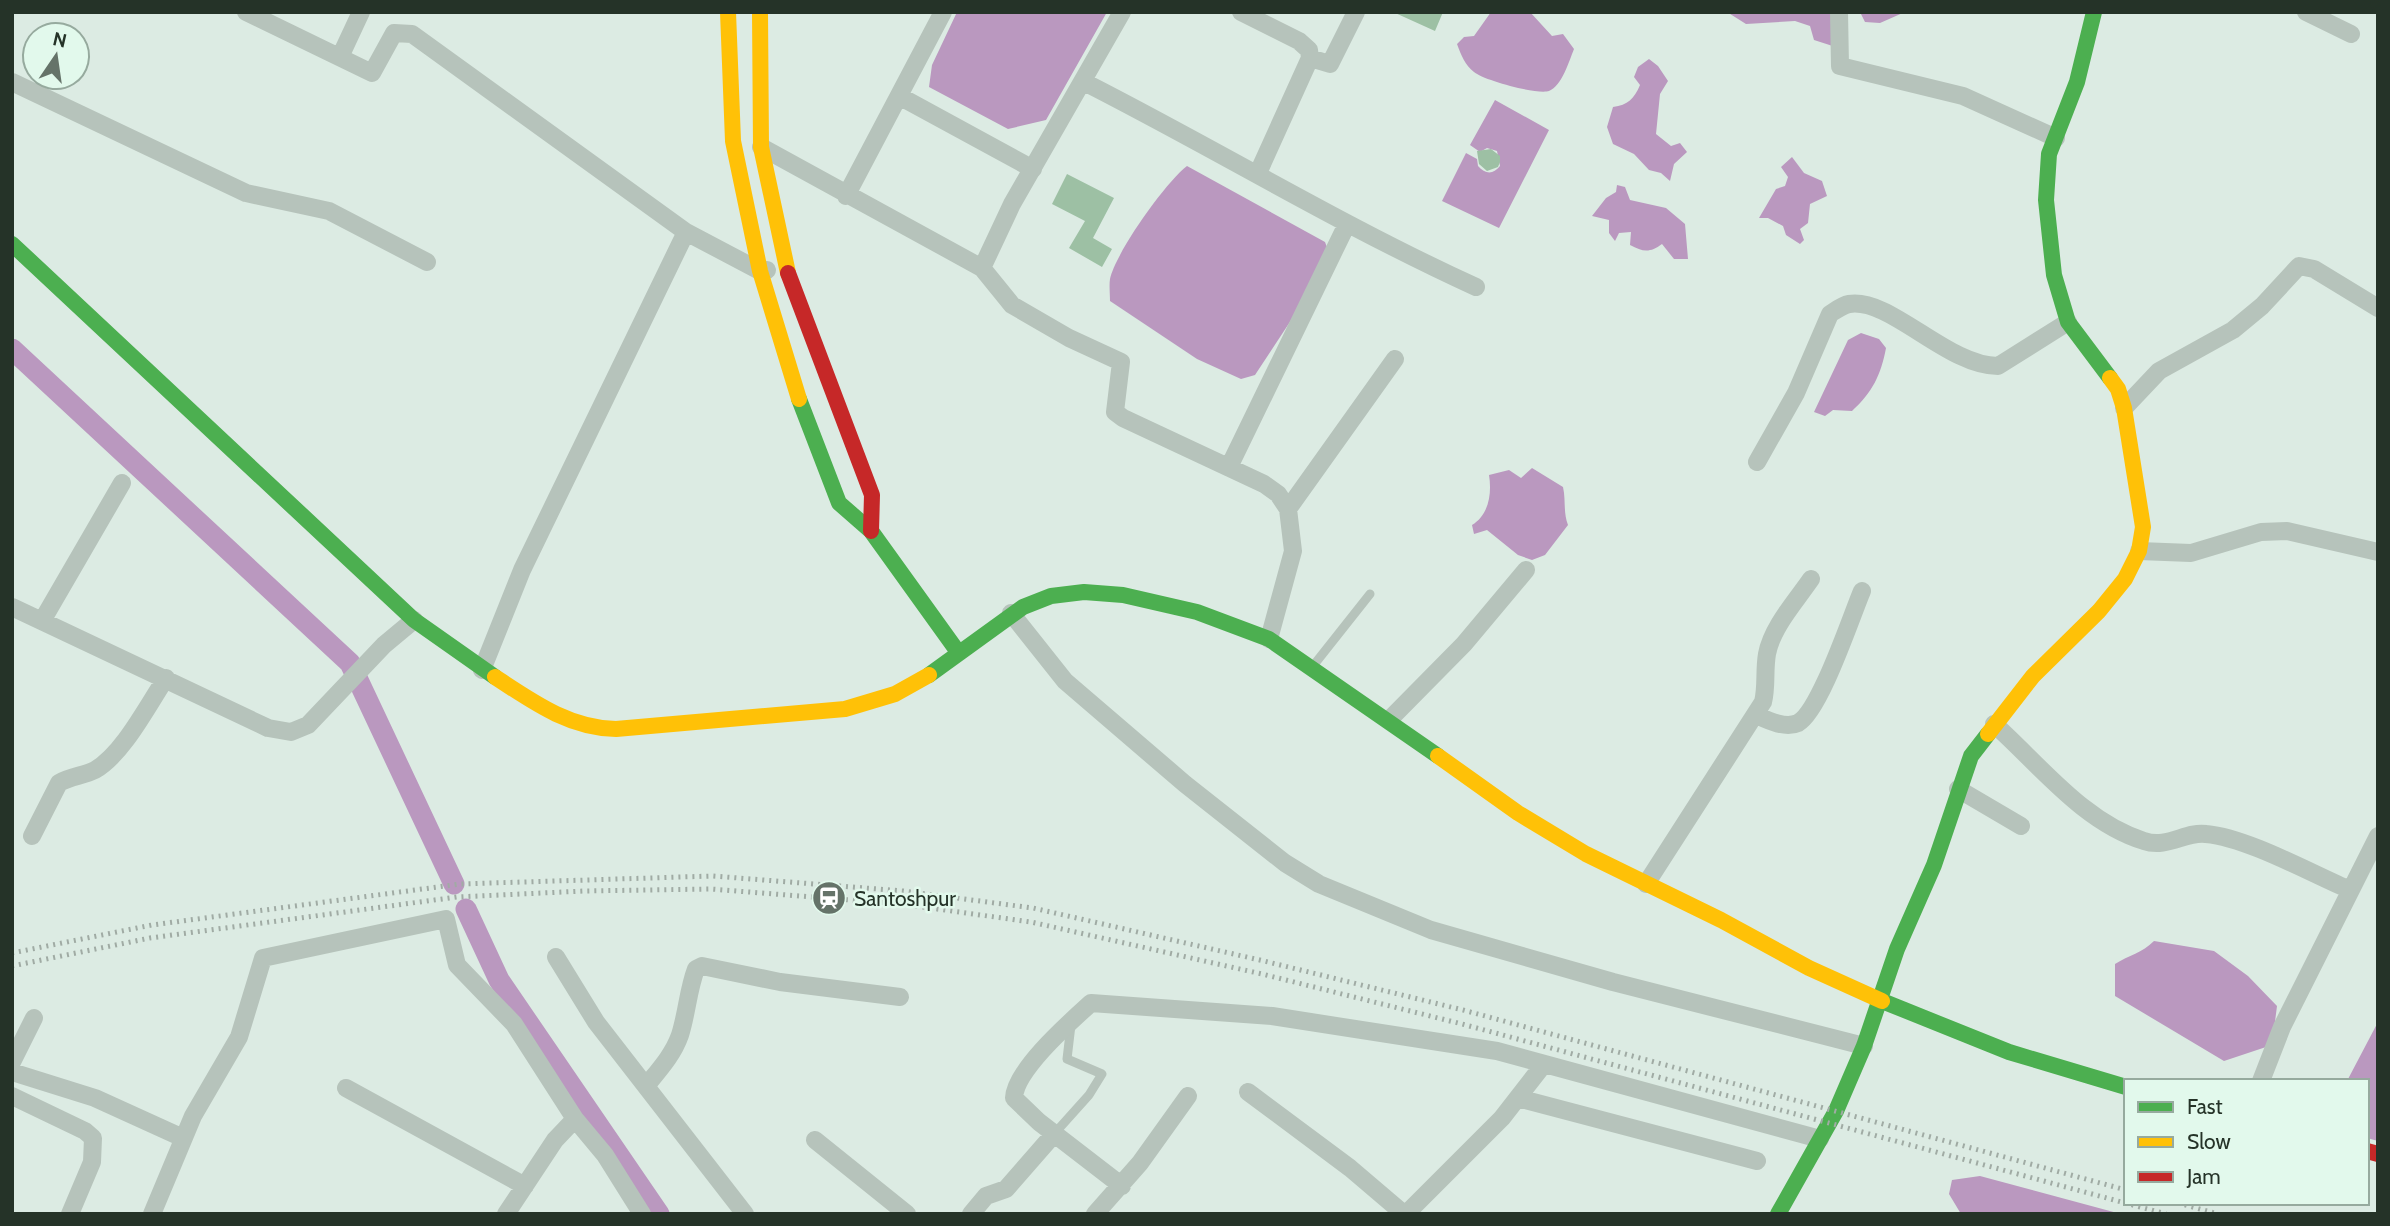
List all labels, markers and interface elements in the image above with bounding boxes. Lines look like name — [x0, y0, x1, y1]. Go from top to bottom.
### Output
north arrow — [21, 21, 91, 91]
text: N — [51, 27, 69, 53]
station icon: Santoshpur — [810, 879, 848, 917]
place label: Santoshpur — [854, 886, 956, 911]
legend — [2124, 1079, 2369, 1205]
text: Fast — [2187, 1094, 2223, 1119]
text: Slow — [2187, 1129, 2231, 1154]
text: Jam — [2186, 1164, 2221, 1189]

